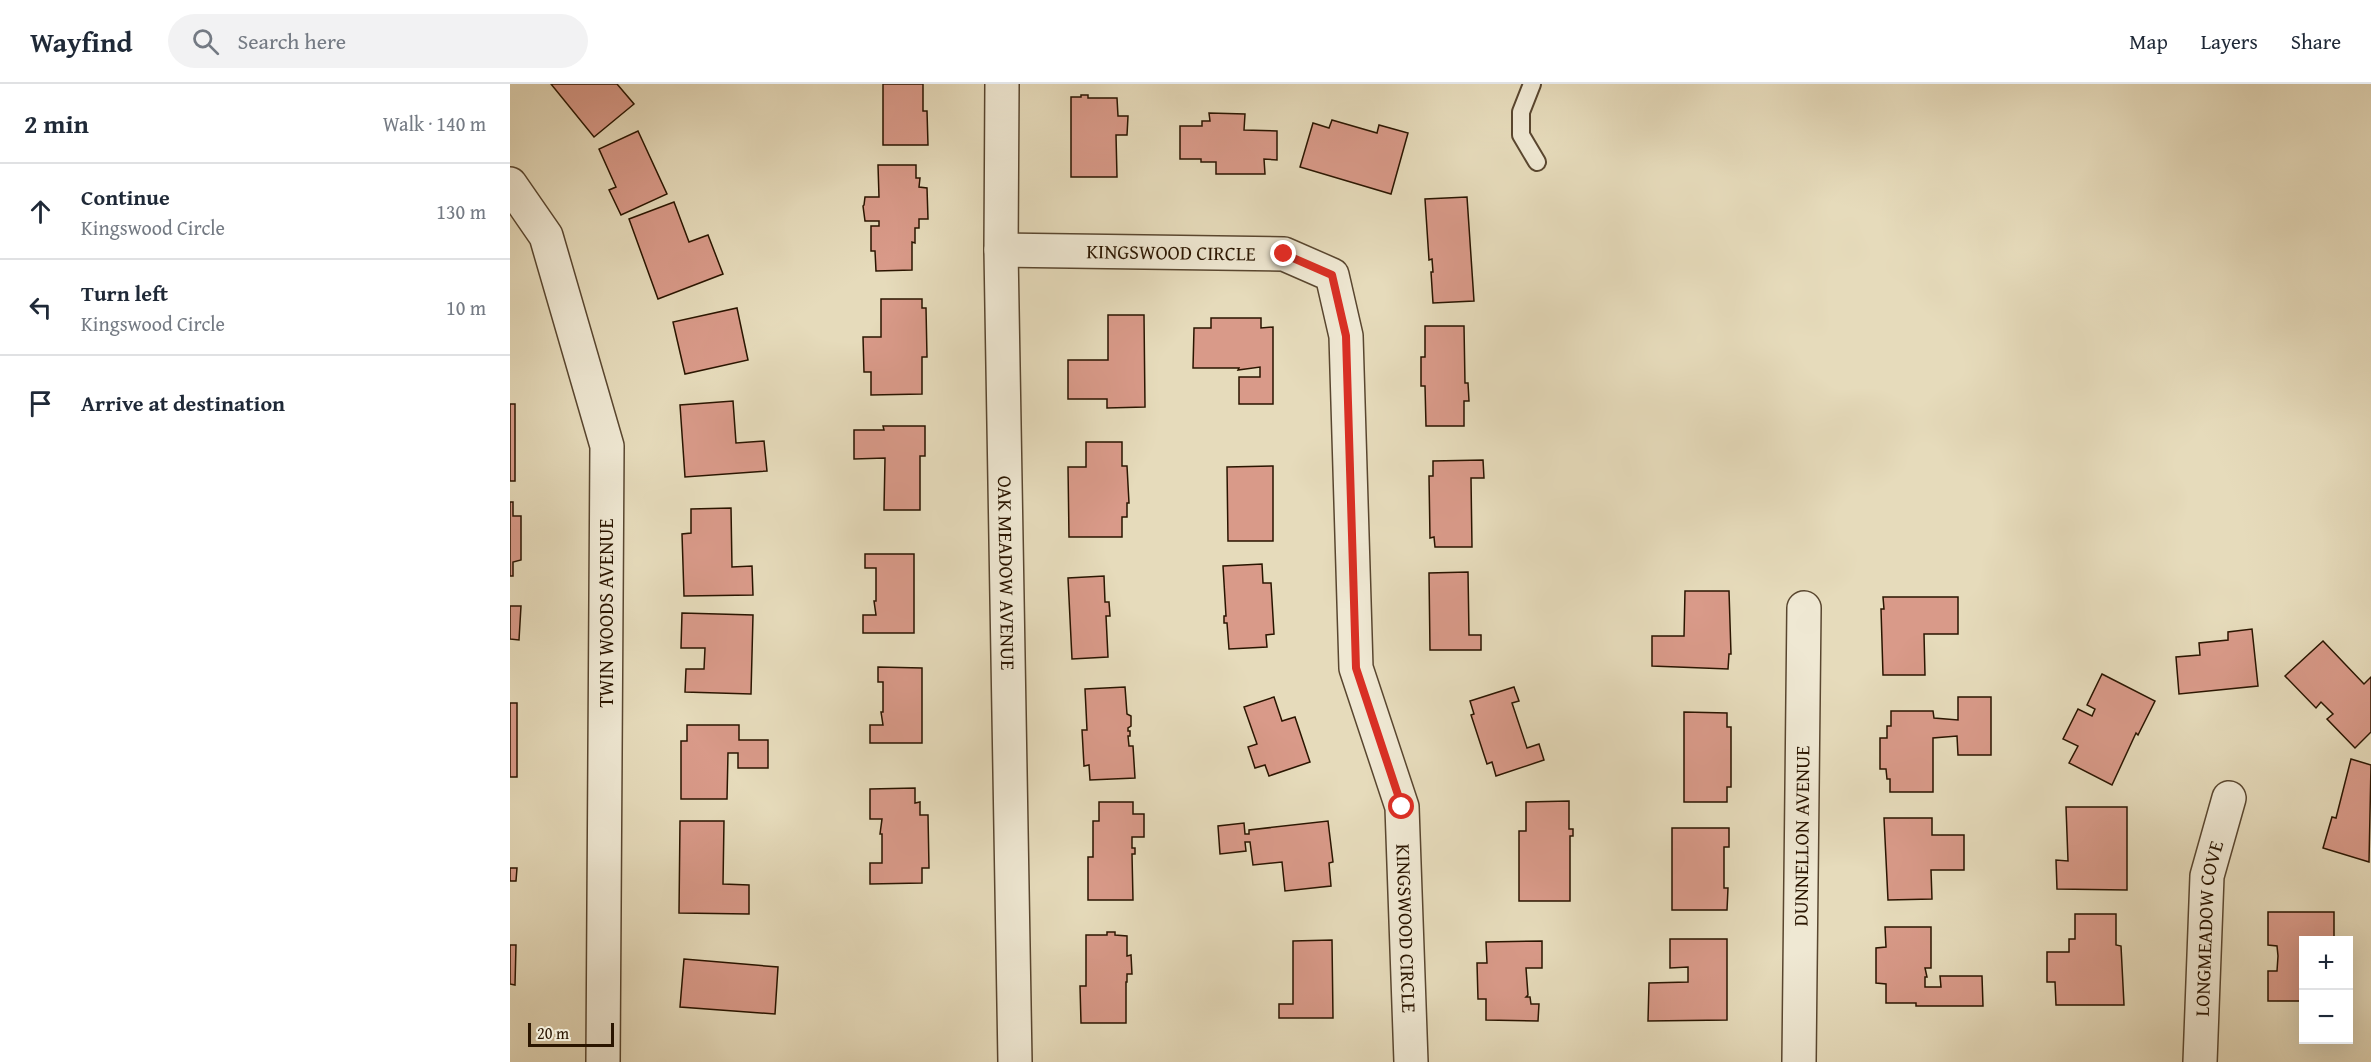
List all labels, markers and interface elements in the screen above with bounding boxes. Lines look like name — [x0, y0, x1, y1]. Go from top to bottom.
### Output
search box — [168, 14, 588, 68]
text: Wayfind — [30, 21, 132, 62]
icon: search — [189, 25, 222, 58]
text: Search here — [237, 25, 346, 57]
text: Map — [2129, 26, 2168, 57]
text: Layers — [2201, 26, 2258, 57]
text: Share — [2291, 26, 2341, 57]
text: 2 min — [24, 104, 89, 143]
text: Walk · 140 m — [383, 109, 486, 138]
text: Continue — [81, 181, 170, 213]
icon: ahead — [24, 195, 57, 228]
text: 130 m — [436, 197, 486, 226]
text: Kingswood Circle — [81, 213, 225, 242]
street label: KINGSWOOD CIRCLE — [1086, 236, 1256, 268]
route end — [1270, 240, 1296, 266]
text: Turn left — [81, 277, 168, 309]
icon: left — [24, 291, 57, 324]
text: 10 m — [446, 293, 486, 322]
text: Kingswood Circle — [81, 309, 225, 338]
icon: arrive — [24, 387, 57, 420]
text: Arrive at destination — [81, 387, 285, 419]
street label: OAK MEADOW AVENUE — [991, 475, 1023, 670]
street label: TWIN WOODS AVENUE — [591, 518, 620, 708]
street label: DUNNELLON AVENUE — [1785, 745, 1816, 927]
route start — [1388, 793, 1414, 819]
street label: LONGMEADOW COVE — [2187, 837, 2230, 1017]
street label: KINGSWOOD CIRCLE — [1389, 843, 1424, 1014]
map controls — [2299, 936, 2353, 1044]
button: + — [2299, 936, 2353, 990]
button: − — [2299, 990, 2353, 1044]
scale bar — [528, 1020, 614, 1048]
text: 20 m — [537, 1021, 569, 1045]

